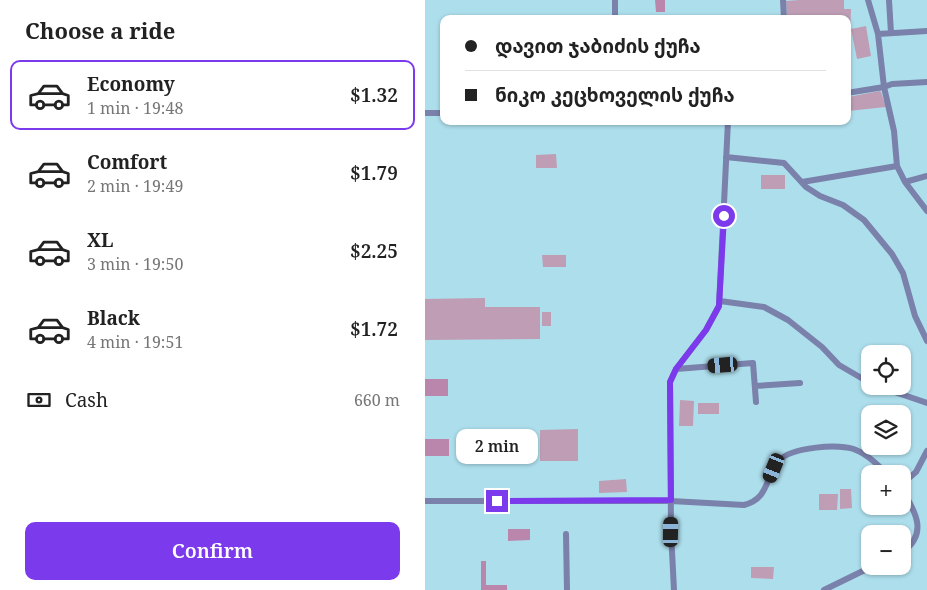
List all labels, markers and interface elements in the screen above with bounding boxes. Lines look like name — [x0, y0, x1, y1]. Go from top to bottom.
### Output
text: Choose a ride — [25, 15, 175, 45]
text: დავით ჯაბიძის ქუჩა — [495, 33, 701, 59]
text: Economy — [87, 71, 175, 97]
icon: car — [27, 73, 72, 118]
text: $1.32 — [350, 82, 398, 108]
text: ნიკო კეცხოველის ქუჩა — [495, 82, 735, 108]
text: 1 min · 19:48 — [87, 97, 183, 119]
text: Comfort — [87, 149, 167, 175]
icon: car — [27, 151, 72, 196]
text: $1.79 — [350, 160, 398, 186]
text: 2 min · 19:49 — [87, 175, 183, 197]
route start — [713, 205, 735, 227]
text: XL — [87, 227, 113, 253]
icon: car — [27, 229, 72, 274]
text: $2.25 — [350, 238, 398, 264]
text: 3 min · 19:50 — [87, 253, 183, 275]
text: Black — [87, 305, 140, 331]
icon: car — [27, 307, 72, 352]
text: $1.72 — [350, 316, 398, 342]
text: 4 min · 19:51 — [87, 331, 183, 353]
map controls — [861, 345, 911, 575]
button: locate — [861, 345, 911, 395]
car — [707, 356, 738, 374]
icon: cash — [25, 386, 53, 414]
text: Cash — [65, 387, 108, 413]
text: 660 m — [354, 389, 400, 411]
button: layers — [861, 405, 911, 455]
callout: 2 min — [456, 428, 538, 464]
text: 2 min — [475, 435, 519, 457]
car — [761, 451, 786, 485]
button: + — [861, 465, 911, 515]
route end — [486, 490, 508, 512]
car — [663, 517, 678, 547]
button: Confirm — [25, 522, 400, 580]
button: − — [861, 525, 911, 575]

